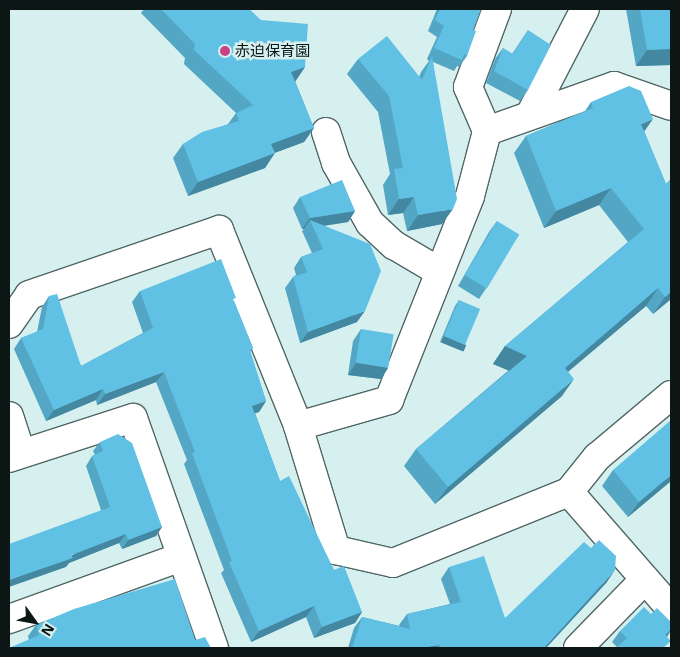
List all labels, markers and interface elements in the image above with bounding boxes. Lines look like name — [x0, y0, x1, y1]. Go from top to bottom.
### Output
place label: 赤迫保育園 — [235, 42, 310, 60]
marker: 赤迫保育園 — [219, 45, 231, 57]
north arrow — [10, 597, 60, 647]
text: N — [37, 620, 59, 640]

